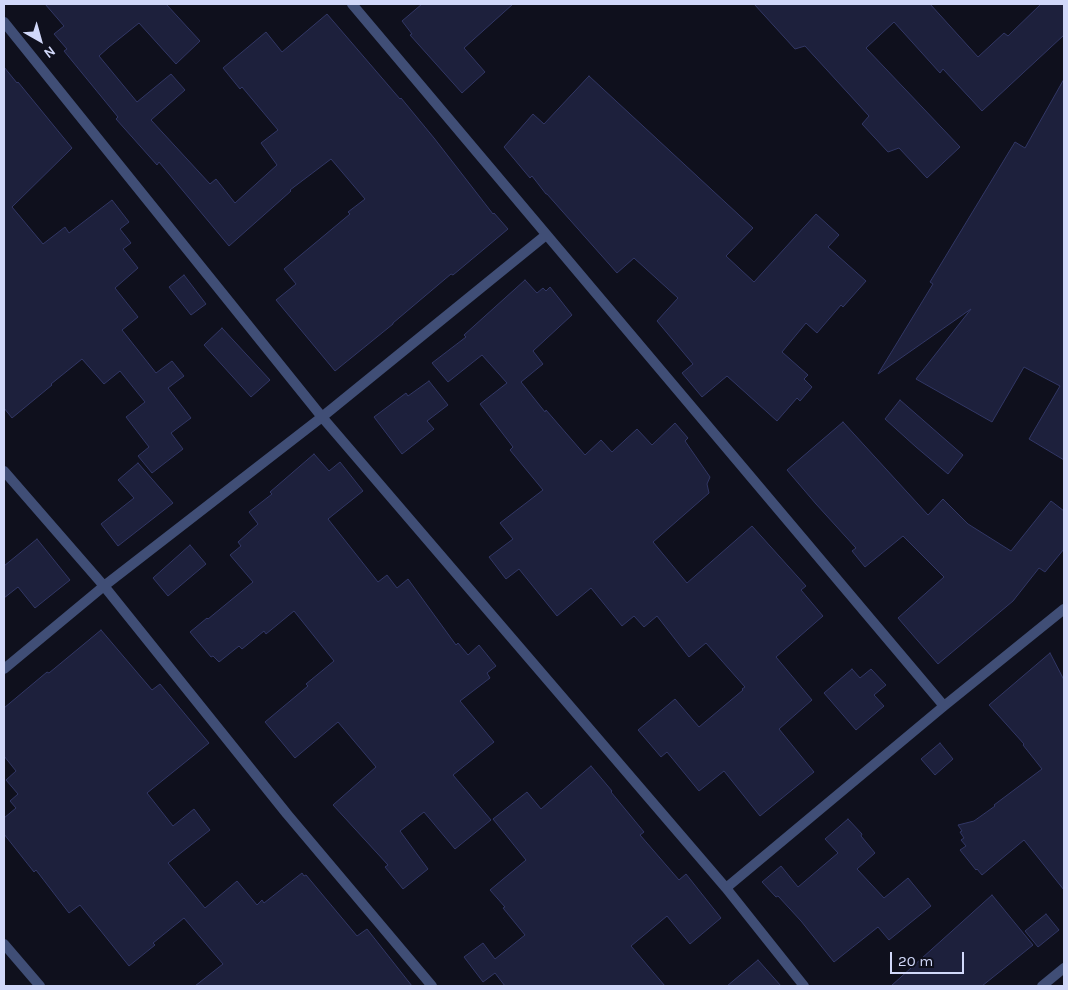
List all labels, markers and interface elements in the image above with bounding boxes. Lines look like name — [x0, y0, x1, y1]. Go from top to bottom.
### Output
north arrow — [15, 15, 65, 65]
text: N — [40, 42, 59, 62]
scale bar — [893, 942, 967, 974]
text: 20 m — [898, 952, 933, 970]

